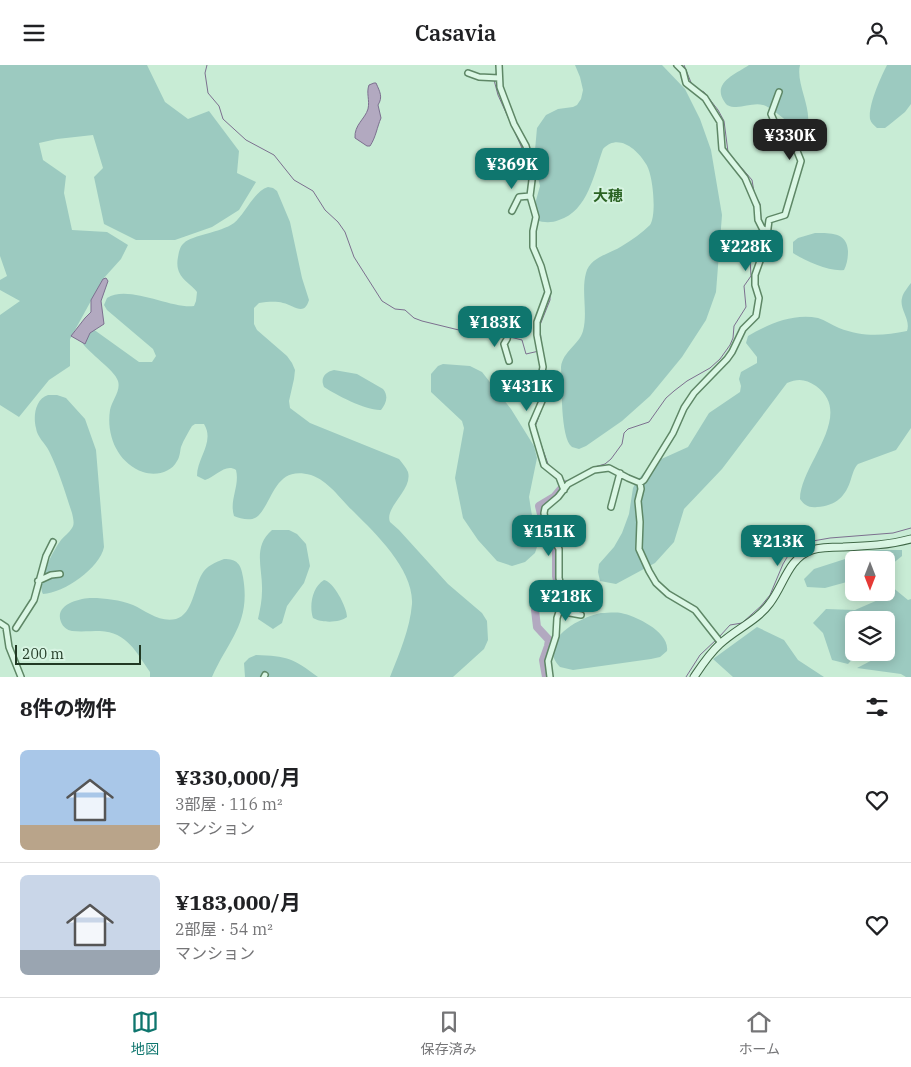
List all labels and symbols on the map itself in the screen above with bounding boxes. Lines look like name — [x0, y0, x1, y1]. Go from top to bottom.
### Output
pin: ¥330K — [755, 119, 825, 161]
pin: ¥369K — [477, 147, 547, 190]
district label: 大穂 — [593, 186, 623, 205]
pin: ¥228K — [711, 229, 781, 272]
pin: ¥183K — [460, 305, 530, 348]
pin: ¥431K — [492, 369, 562, 412]
pin: ¥151K — [514, 515, 584, 557]
pin: ¥213K — [743, 525, 813, 567]
north arrow — [845, 551, 895, 601]
pin: ¥218K — [531, 579, 601, 622]
scale bar — [15, 642, 141, 665]

